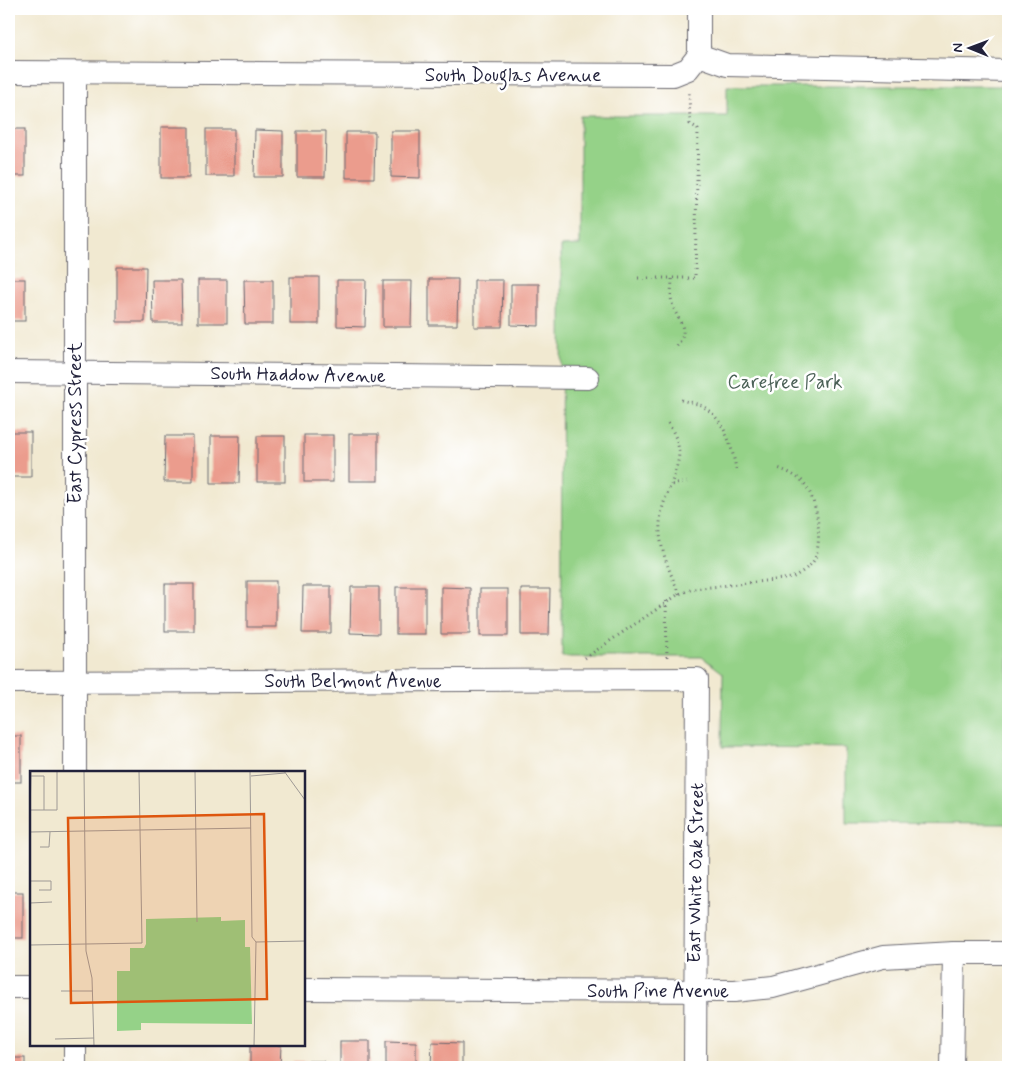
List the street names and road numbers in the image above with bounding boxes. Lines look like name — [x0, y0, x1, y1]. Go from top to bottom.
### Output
street label: South Douglas Avenue — [425, 63, 601, 91]
street label: East Cypress Street — [63, 342, 88, 504]
street label: South Haddow Avenue — [210, 361, 386, 389]
street label: South Belmont Avenue — [264, 669, 442, 694]
street label: East White Oak Street — [682, 783, 710, 963]
street label: South Pine Avenue — [587, 979, 729, 1004]

